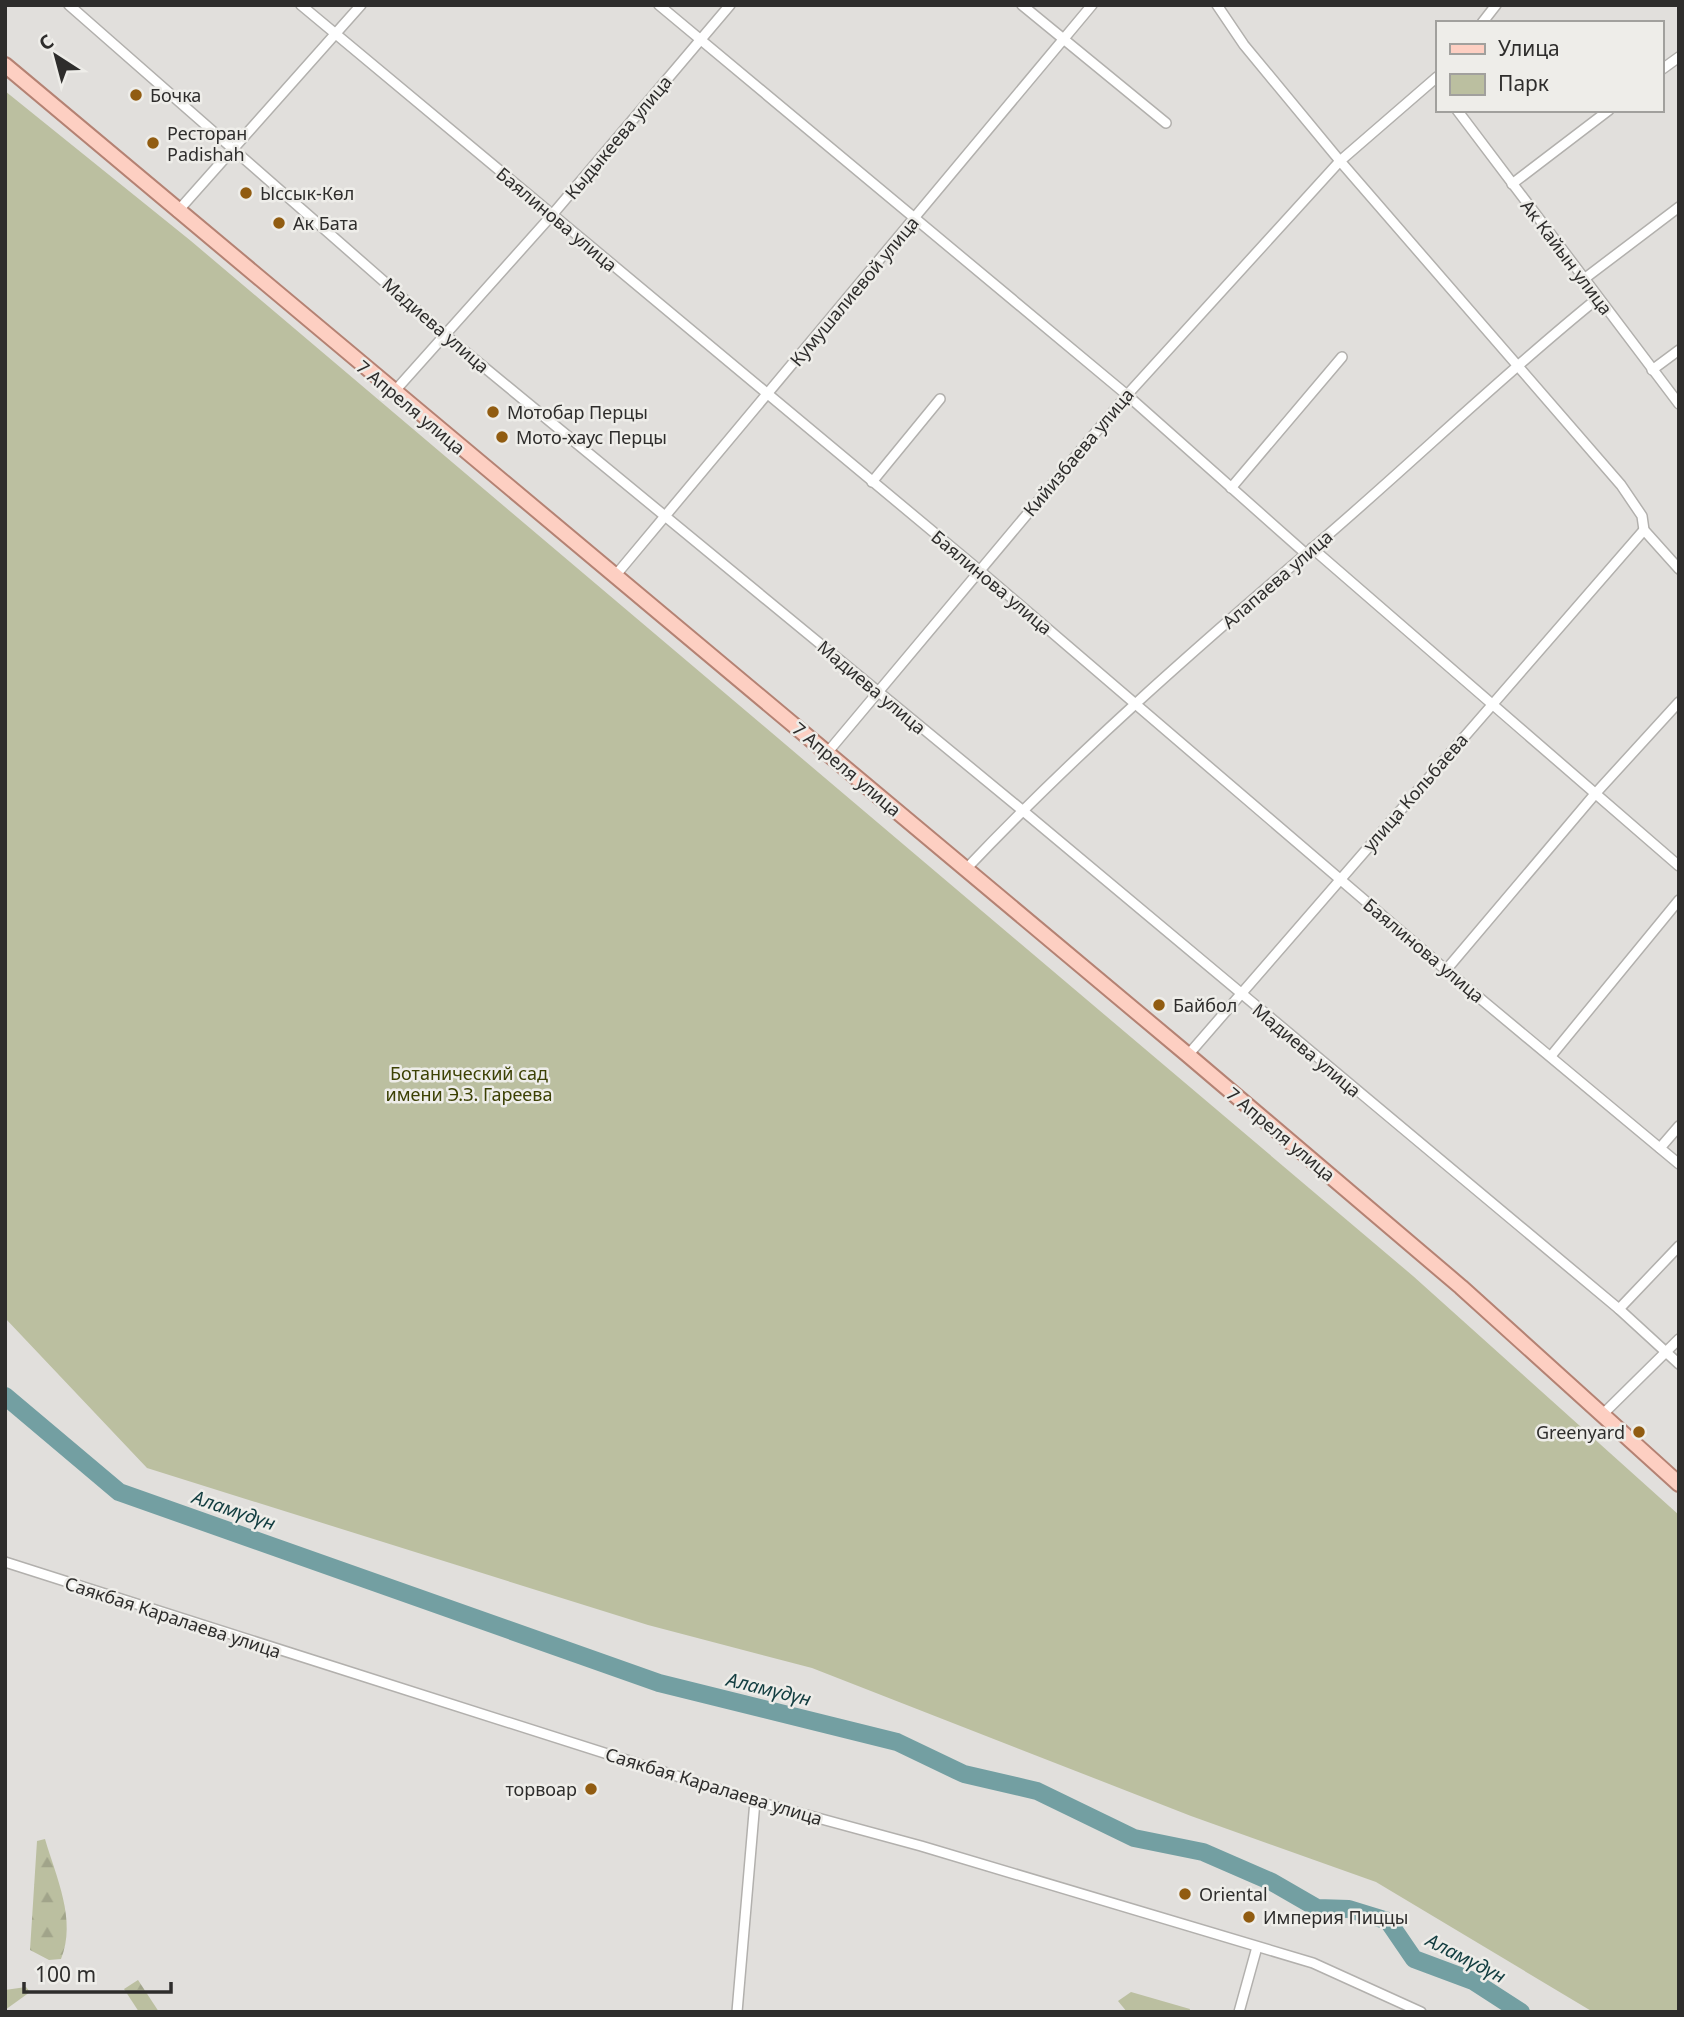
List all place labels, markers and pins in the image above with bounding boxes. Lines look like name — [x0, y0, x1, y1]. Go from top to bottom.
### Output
place label: Бочка — [150, 83, 201, 107]
marker: Бочка — [128, 87, 144, 103]
place label: Ресторан Padishah — [167, 121, 247, 166]
marker: Ресторан Padishah — [145, 135, 161, 151]
place label: Ыссык-Көл — [260, 181, 354, 205]
marker: Ыссык-Көл — [238, 185, 254, 201]
place label: Ак Бата — [293, 211, 358, 235]
marker: Ак Бата — [271, 215, 287, 231]
place label: Мотобар Перцы — [507, 400, 648, 424]
marker: Мотобар Перцы — [485, 404, 501, 420]
place label: Мото-хаус Перцы — [516, 425, 667, 449]
marker: Мото-хаус Перцы — [494, 429, 510, 445]
place label: Байбол — [1173, 993, 1237, 1017]
marker: Байбол — [1151, 997, 1167, 1013]
place label: Greenyard — [1536, 1420, 1625, 1444]
marker: Greenyard — [1631, 1424, 1647, 1440]
place label: торвоар — [505, 1777, 577, 1801]
marker: торвоар — [583, 1781, 599, 1797]
place label: Oriental — [1199, 1882, 1268, 1906]
marker: Oriental — [1177, 1886, 1193, 1902]
place label: Империя Пиццы — [1263, 1905, 1409, 1929]
marker: Империя Пиццы — [1241, 1909, 1257, 1925]

